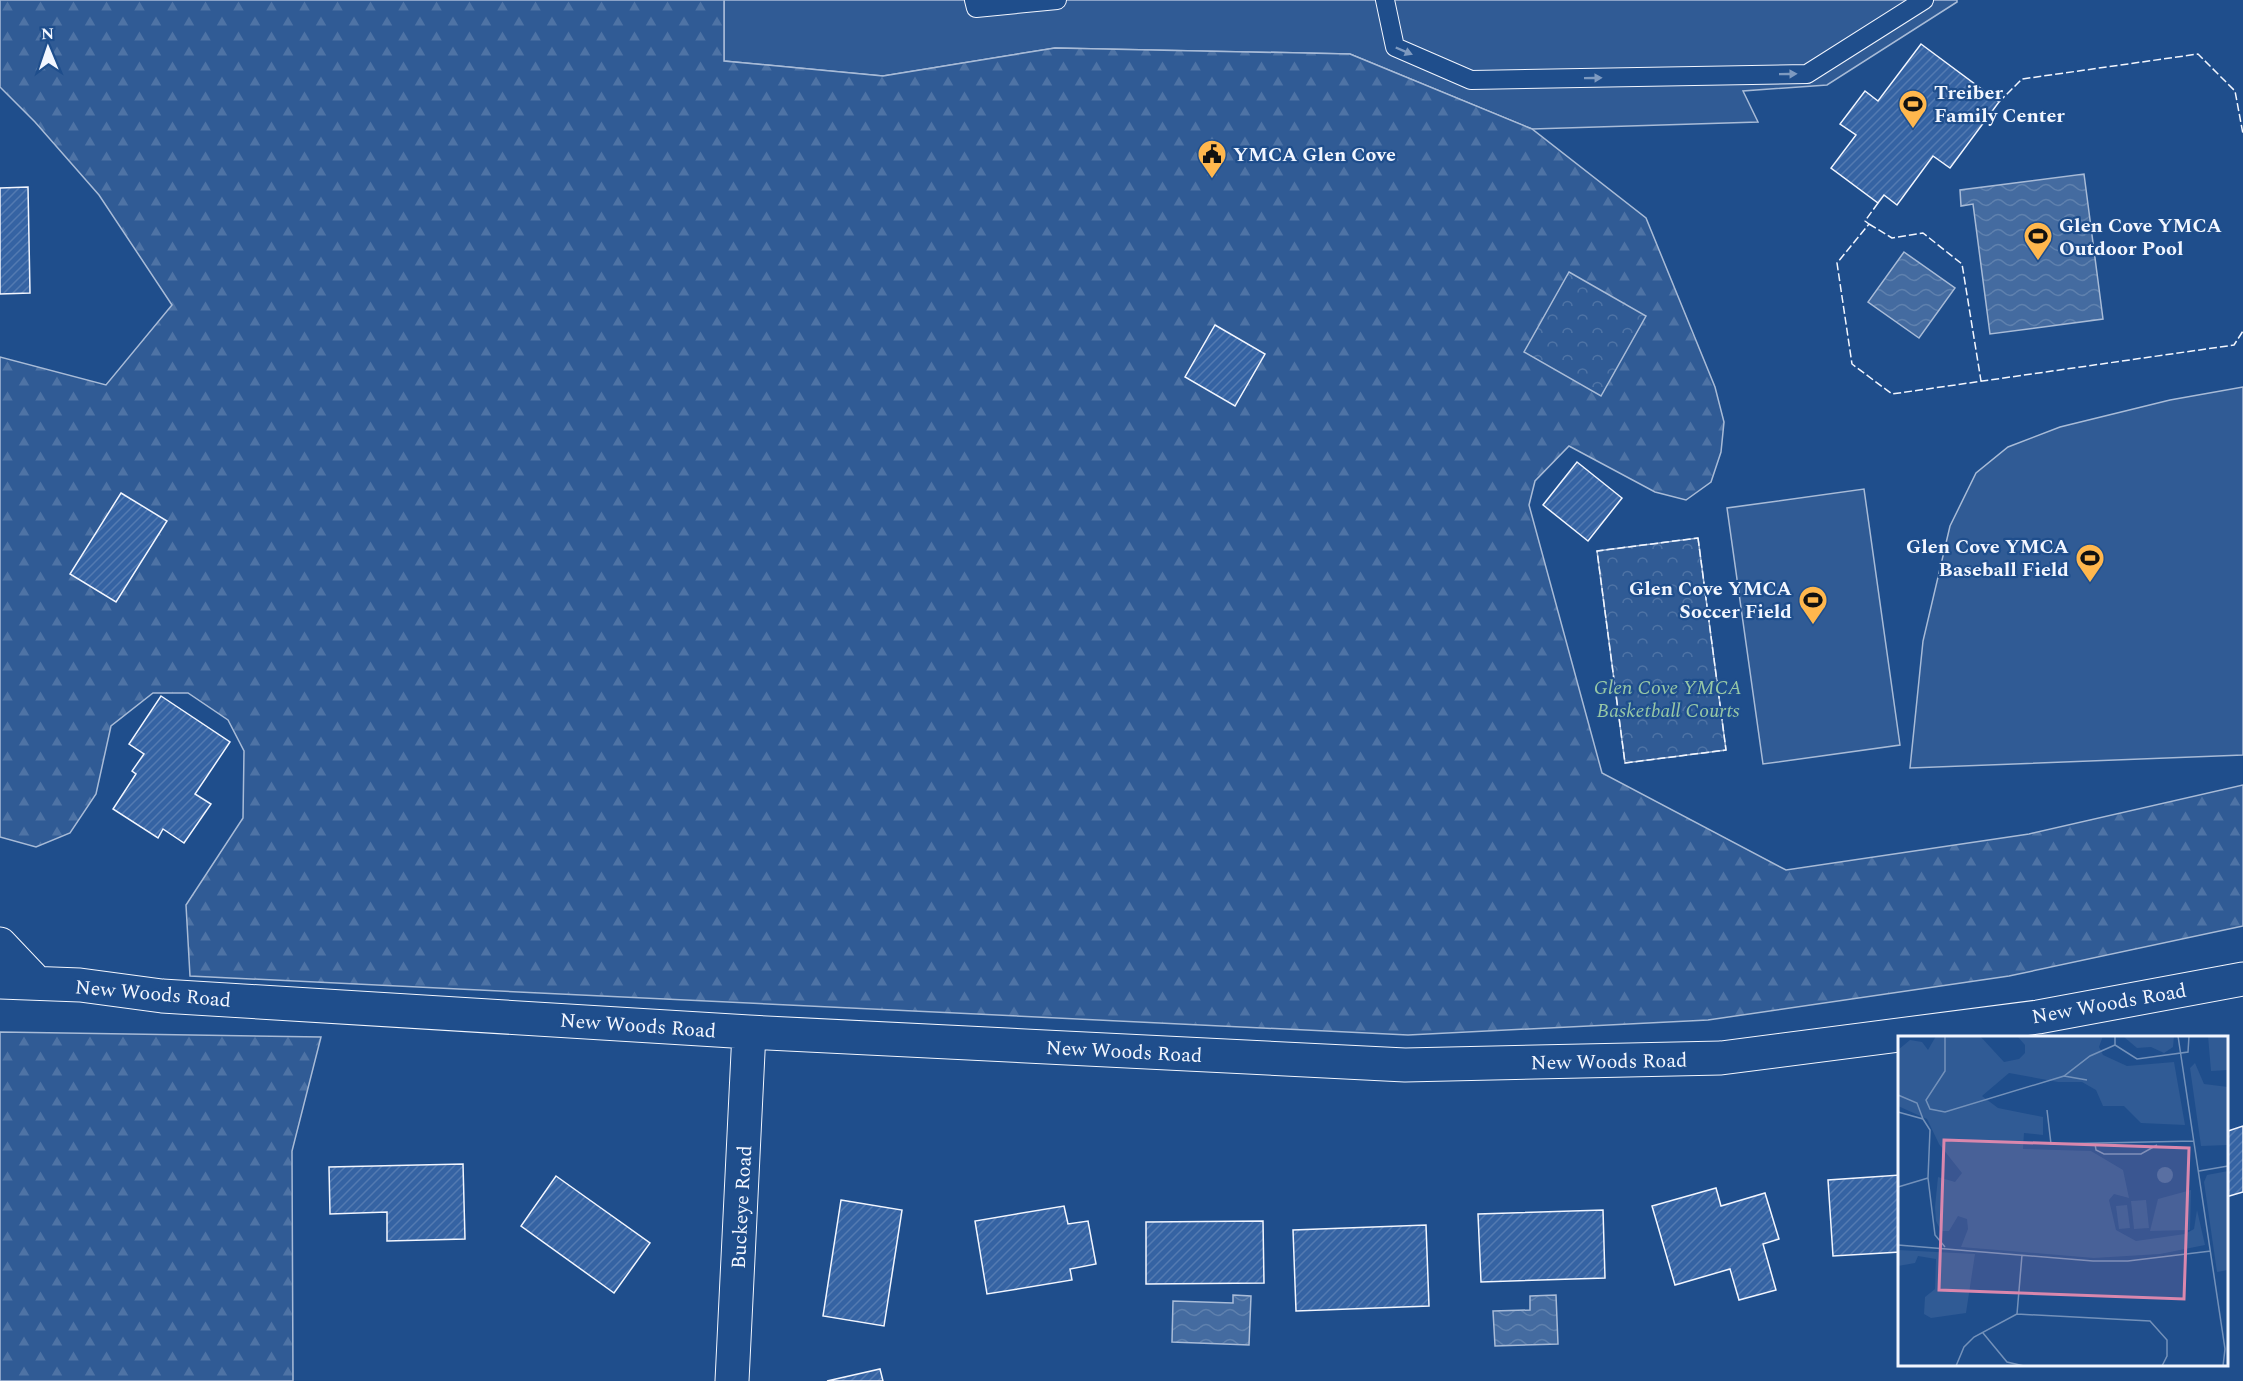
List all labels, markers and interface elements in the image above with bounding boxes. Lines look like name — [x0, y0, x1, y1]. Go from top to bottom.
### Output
north arrow — [18, 18, 78, 78]
text: N — [41, 22, 54, 46]
one-way arrow — [1396, 46, 1414, 56]
one-way arrow — [1779, 69, 1798, 79]
one-way arrow — [1584, 73, 1603, 82]
place label: Treiber Family Center — [1934, 78, 2065, 131]
sports icon: Treiber Family Center — [1897, 88, 1929, 130]
public building icon: YMCA Glen Cove — [1196, 138, 1228, 180]
place label: YMCA Glen Cove — [1233, 140, 1396, 170]
place label: Glen Cove YMCA Outdoor Pool — [2059, 211, 2222, 264]
sports icon: Glen Cove YMCA Outdoor Pool — [2022, 220, 2054, 262]
place label: Glen Cove YMCA Baseball Field — [1906, 532, 2070, 585]
sports icon: Glen Cove YMCA Baseball Field — [2074, 542, 2106, 584]
place label: Glen Cove YMCA Soccer Field — [1629, 574, 1793, 627]
sports icon: Glen Cove YMCA Soccer Field — [1797, 584, 1829, 626]
park label: Glen Cove YMCA Basketball Courts — [1594, 673, 1742, 726]
street label: New Woods Road — [74, 972, 232, 1016]
street label: New Woods Road — [2029, 976, 2189, 1032]
street label: New Woods Road — [559, 1006, 717, 1046]
street label: New Woods Road — [1045, 1033, 1203, 1071]
inset map — [1898, 1036, 2228, 1366]
street label: New Woods Road — [1530, 1046, 1688, 1078]
street label: Buckeye Road — [724, 1144, 760, 1270]

